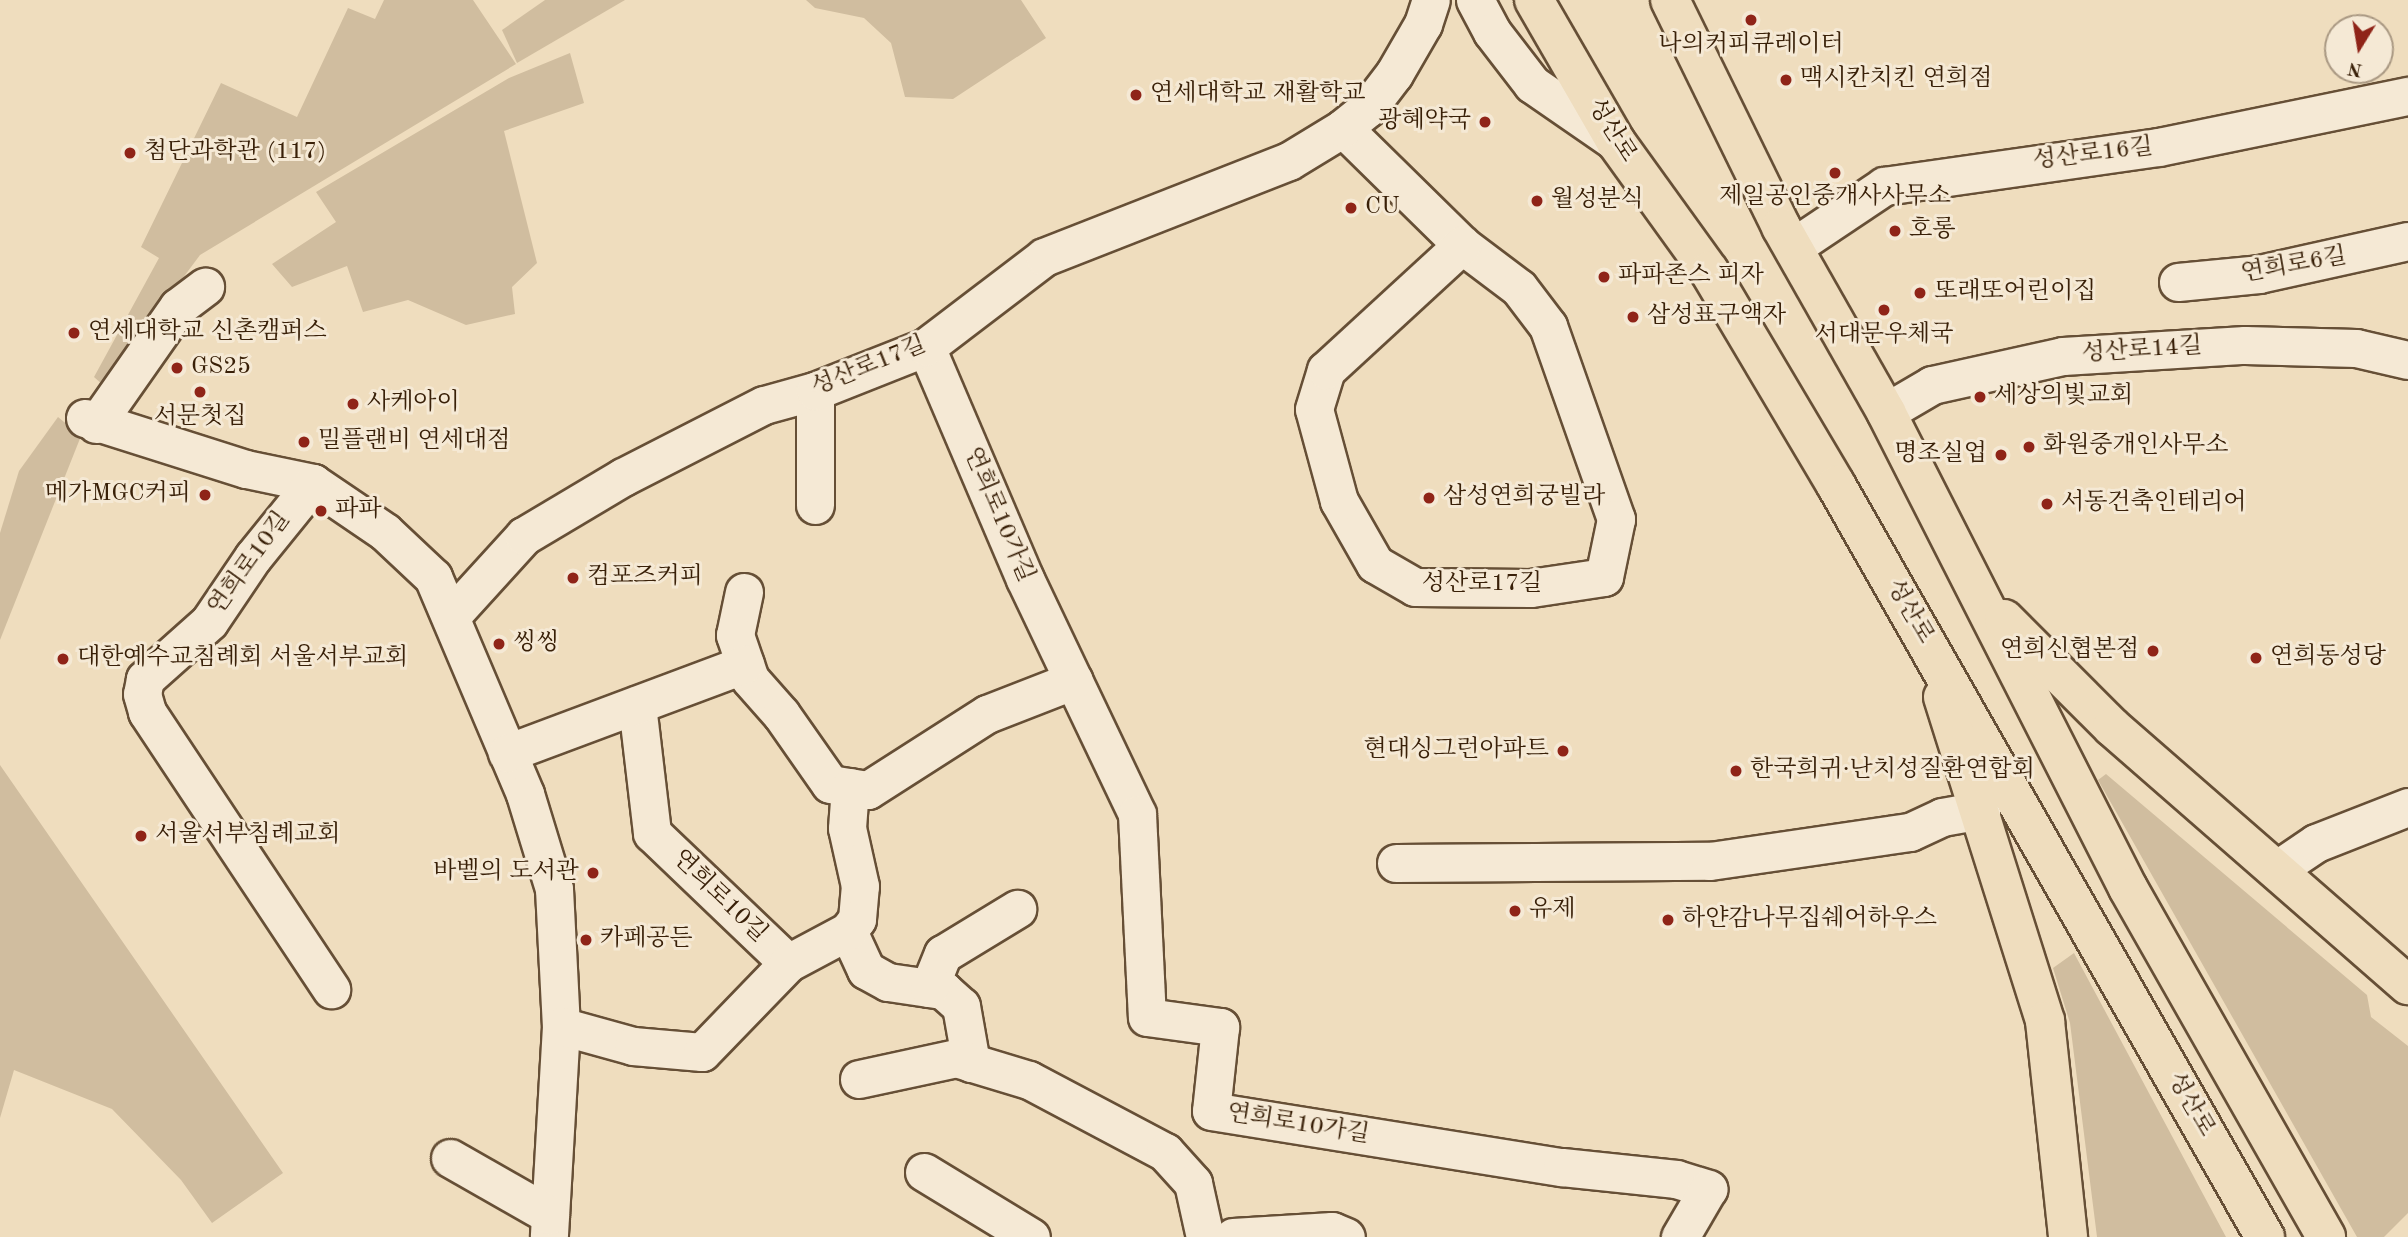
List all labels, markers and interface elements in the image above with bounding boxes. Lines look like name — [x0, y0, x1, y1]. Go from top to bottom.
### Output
marker: 나의커피큐레이터 — [1743, 12, 1759, 28]
north arrow — [2324, 14, 2394, 84]
place label: 나의커피큐레이터 — [1658, 32, 1844, 60]
text: N — [2346, 57, 2364, 79]
place label: 맥시칸치킨 연희점 — [1800, 66, 1992, 94]
marker: 맥시칸치킨 연희점 — [1778, 72, 1794, 88]
place label: 연세대학교 재활학교 — [1150, 81, 1365, 109]
marker: 연세대학교 재활학교 — [1128, 87, 1144, 103]
street label: 성산로 — [1580, 94, 1642, 168]
place label: 광혜약국 — [1378, 108, 1471, 136]
marker: 광혜약국 — [1477, 114, 1493, 130]
street label: 성산로16길 — [2031, 133, 2155, 177]
place label: 첨단과학관 (117) — [144, 139, 326, 167]
marker: 첨단과학관 (117) — [122, 145, 138, 161]
marker: 제일공인중개사사무소 — [1827, 165, 1843, 181]
place label: 제일공인중개사사무소 — [1719, 184, 1951, 212]
place label: 월성분식 — [1551, 187, 1644, 215]
marker: 월성분식 — [1529, 193, 1545, 209]
place label: CU — [1365, 194, 1400, 222]
marker: CU — [1343, 200, 1359, 216]
place label: 호롱 — [1909, 217, 1955, 245]
marker: 호롱 — [1887, 223, 1903, 239]
street label: 연희로6길 — [2239, 243, 2349, 289]
place label: 파파존스 피자 — [1618, 263, 1764, 291]
marker: 파파존스 피자 — [1596, 269, 1612, 285]
place label: 또래또어린이집 — [1934, 279, 2096, 307]
marker: 또래또어린이집 — [1912, 285, 1928, 301]
marker: 서대문우체국 — [1876, 302, 1892, 318]
place label: 삼성표구액자 — [1647, 303, 1786, 331]
marker: 삼성표구액자 — [1625, 309, 1641, 325]
place label: 연세대학교 신촌캠퍼스 — [88, 319, 327, 347]
place label: 서대문우체국 — [1814, 322, 1954, 350]
marker: 연세대학교 신촌캠퍼스 — [66, 325, 82, 341]
street label: 성산로17길 — [808, 331, 930, 403]
street label: 성산로14길 — [2081, 332, 2203, 370]
place label: GS25 — [191, 354, 251, 382]
marker: GS25 — [169, 360, 185, 376]
place label: 세상의빛교회 — [1994, 383, 2133, 411]
marker: 서문첫집 — [192, 384, 208, 400]
marker: 세상의빛교회 — [1972, 389, 1988, 405]
place label: 사케아이 — [367, 390, 460, 418]
marker: 사케아이 — [345, 396, 361, 412]
place label: 서문첫집 — [154, 404, 246, 432]
place label: 밀플랜비 연세대점 — [318, 428, 510, 456]
place label: 화원중개인사무소 — [2043, 433, 2228, 461]
marker: 밀플랜비 연세대점 — [296, 434, 312, 450]
marker: 화원중개인사무소 — [2021, 439, 2037, 455]
place label: 명조실업 — [1894, 441, 1987, 469]
street label: 연희로10가길 — [957, 443, 1039, 587]
marker: 명조실업 — [1993, 447, 2009, 463]
place label: 메가MGC커피 — [45, 481, 191, 509]
place label: 삼성연희궁빌라 — [1443, 484, 1605, 512]
marker: 메가MGC커피 — [197, 487, 213, 503]
marker: 삼성연희궁빌라 — [1421, 490, 1437, 506]
place label: 서동건축인테리어 — [2061, 490, 2246, 518]
marker: 서동건축인테리어 — [2039, 496, 2055, 512]
place label: 파파 — [335, 497, 381, 525]
marker: 파파 — [313, 503, 329, 519]
street label: 연희로10길 — [203, 507, 297, 621]
place label: 컴포즈커피 — [587, 564, 703, 592]
marker: 컴포즈커피 — [565, 570, 581, 586]
street label: 성산로17길 — [1422, 571, 1542, 599]
street label: 성산로 — [1879, 575, 1939, 649]
place label: 씽씽 — [513, 630, 559, 658]
marker: 씽씽 — [491, 636, 507, 652]
place label: 연희신협본점 — [2000, 637, 2139, 665]
marker: 연희신협본점 — [2145, 643, 2161, 659]
place label: 연희동성당 — [2270, 644, 2386, 672]
place label: 대한예수교침례회 서울서부교회 — [77, 645, 408, 673]
marker: 연희동성당 — [2248, 650, 2264, 666]
marker: 대한예수교침례회 서울서부교회 — [55, 651, 71, 667]
place label: 현대싱그런아파트 — [1364, 737, 1549, 765]
marker: 현대싱그런아파트 — [1555, 743, 1571, 759]
place label: 한국희귀·난치성질환연합회 — [1750, 757, 2035, 785]
marker: 한국희귀·난치성질환연합회 — [1728, 763, 1744, 779]
place label: 서울서부침례교회 — [155, 822, 340, 850]
marker: 서울서부침례교회 — [133, 828, 149, 844]
street label: 연희로10길 — [666, 845, 772, 949]
place label: 바벨의 도서관 — [433, 859, 579, 887]
marker: 바벨의 도서관 — [585, 865, 601, 881]
place label: 유제 — [1529, 897, 1575, 925]
marker: 유제 — [1507, 903, 1523, 919]
place label: 하얀감나무집쉐어하우스 — [1682, 906, 1937, 934]
marker: 하얀감나무집쉐어하우스 — [1660, 912, 1676, 928]
place label: 카페공든 — [600, 926, 693, 954]
marker: 카페공든 — [578, 932, 594, 948]
street label: 성산로 — [2160, 1068, 2220, 1142]
street label: 연희로10가길 — [1225, 1100, 1371, 1150]

